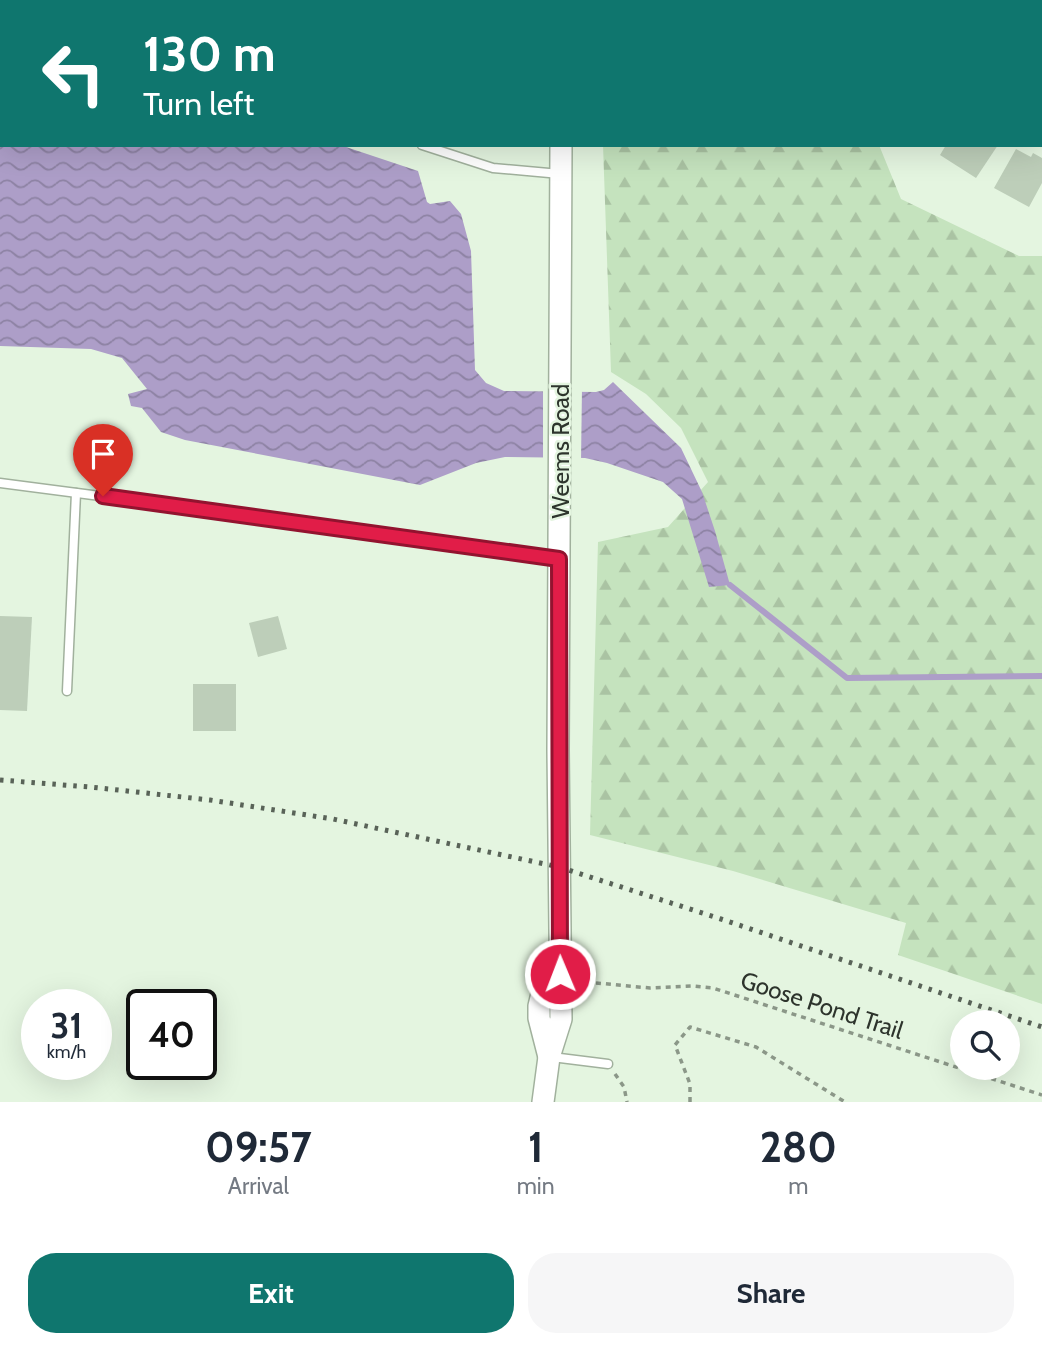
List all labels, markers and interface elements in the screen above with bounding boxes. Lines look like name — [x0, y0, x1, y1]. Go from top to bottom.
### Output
text: 130 m — [143, 24, 276, 83]
icon: left — [28, 28, 119, 119]
text: Turn left — [143, 84, 254, 123]
street label: Weems Road — [546, 384, 575, 518]
pin — [73, 424, 133, 496]
icon: arrive — [84, 435, 122, 473]
position arrow — [523, 937, 597, 1011]
street label: Goose Pond Trail — [737, 965, 907, 1045]
speed limit sign: 40 — [126, 989, 217, 1080]
text: 31 — [51, 1004, 82, 1047]
map controls — [950, 1010, 1020, 1080]
button: search — [950, 1010, 1020, 1080]
text: km/h — [47, 1041, 86, 1063]
text: 09:57 — [205, 1121, 312, 1173]
text: 1 — [528, 1121, 543, 1173]
text: 280 — [760, 1121, 837, 1173]
text: Arrival — [228, 1172, 289, 1200]
text: min — [517, 1172, 555, 1200]
text: m — [788, 1172, 808, 1200]
button: Exit — [28, 1253, 514, 1333]
button: Share — [528, 1253, 1014, 1333]

